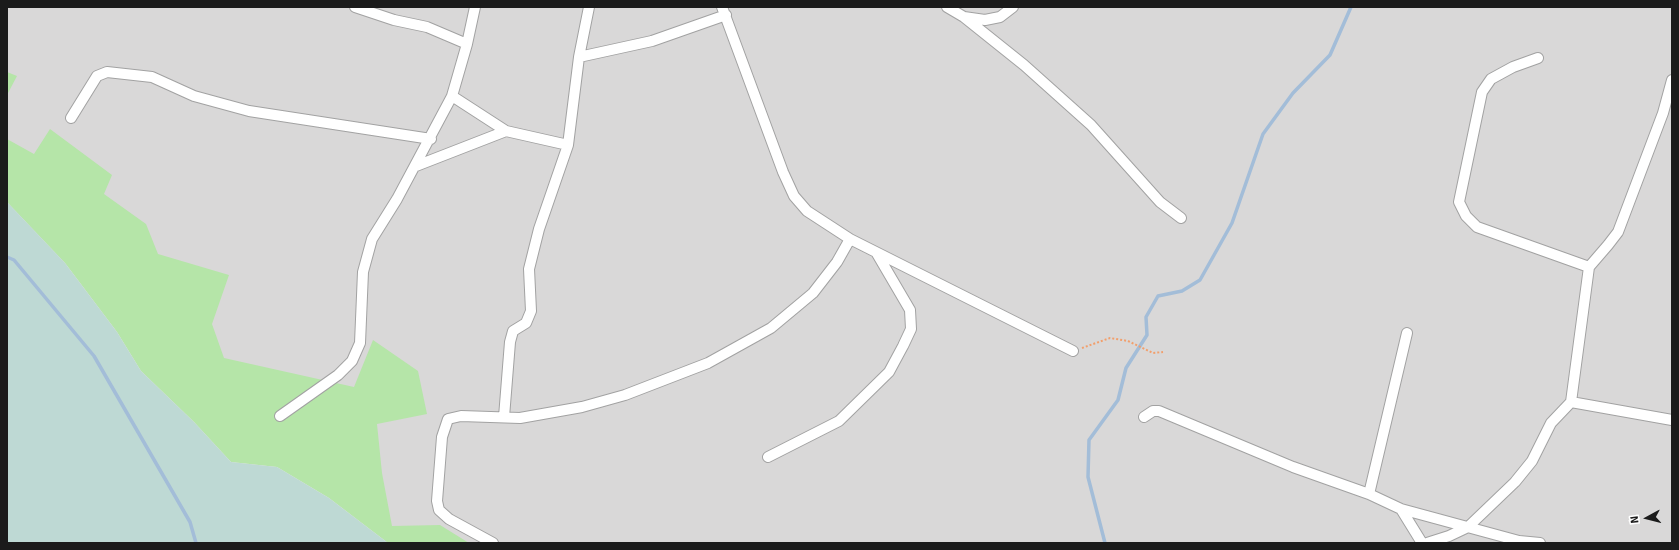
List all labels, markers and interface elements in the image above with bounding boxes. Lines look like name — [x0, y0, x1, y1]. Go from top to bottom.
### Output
north arrow — [1627, 498, 1667, 538]
text: N — [1628, 515, 1642, 524]

